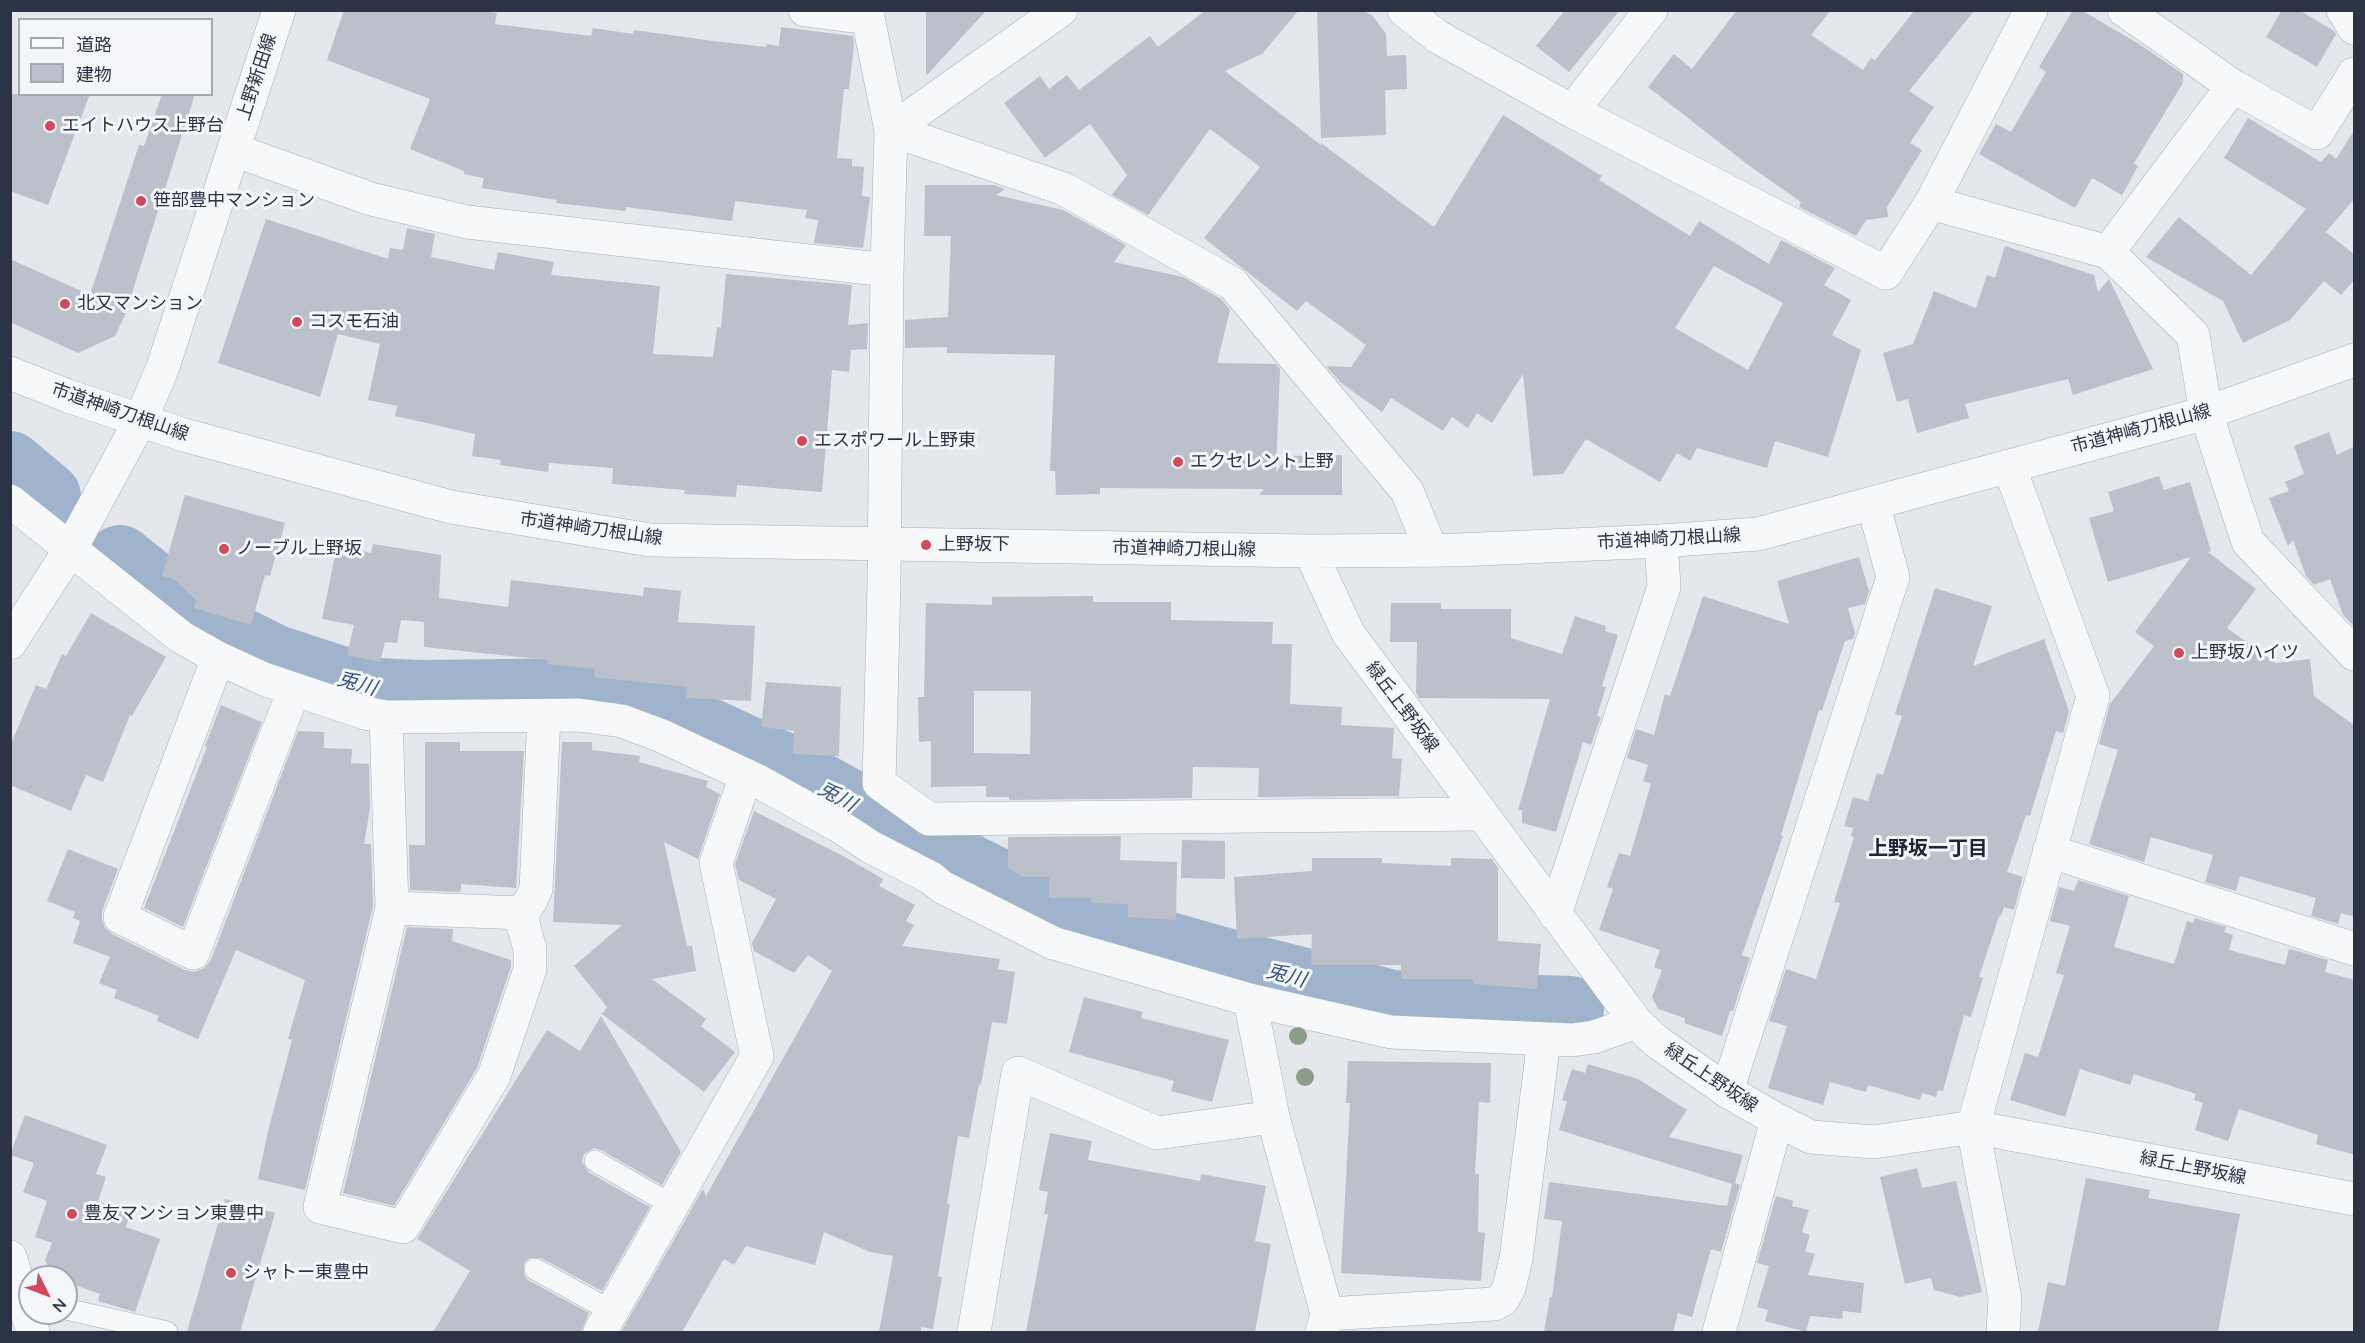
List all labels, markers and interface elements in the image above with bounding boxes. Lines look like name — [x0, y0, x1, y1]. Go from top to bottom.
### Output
legend — [18, 18, 213, 96]
street label: 上野新田線 — [233, 31, 281, 123]
text: 道路 — [76, 33, 112, 56]
text: 建物 — [76, 63, 112, 86]
place label: エイトハウス上野台 — [62, 115, 224, 137]
marker: エイトハウス上野台 — [43, 119, 57, 133]
place label: 笹部豊中マンション — [153, 190, 315, 212]
marker: 笹部豊中マンション — [134, 194, 148, 208]
place label: 北又マンション — [77, 293, 203, 315]
marker: 北又マンション — [58, 297, 72, 311]
place label: コスモ石油 — [309, 311, 399, 333]
marker: コスモ石油 — [290, 315, 304, 329]
street label: 市道神崎刀根山線 — [48, 378, 192, 446]
street label: 市道神崎刀根山線 — [2069, 400, 2213, 458]
place label: エスポワール上野東 — [814, 430, 976, 452]
marker: エスポワール上野東 — [795, 434, 809, 448]
place label: エクセレント上野 — [1190, 451, 1334, 473]
marker: エクセレント上野 — [1171, 455, 1185, 469]
street label: 市道神崎刀根山線 — [518, 508, 664, 550]
street label: 市道神崎刀根山線 — [1597, 524, 1741, 554]
place label: 上野坂下 — [938, 534, 1010, 556]
street label: 市道神崎刀根山線 — [1112, 537, 1256, 561]
place label: ノーブル上野坂 — [236, 538, 362, 560]
marker: 上野坂下 — [919, 538, 933, 552]
marker: ノーブル上野坂 — [217, 542, 231, 556]
place label: 上野坂ハイツ — [2191, 642, 2299, 664]
marker: 上野坂ハイツ — [2172, 646, 2186, 660]
street label: 緑丘上野坂線 — [1361, 657, 1443, 757]
water label: 兎川 — [334, 667, 380, 701]
water label: 兎川 — [814, 777, 860, 817]
district label: 上野坂一丁目 — [1868, 837, 1988, 861]
water label: 兎川 — [1264, 959, 1308, 993]
street label: 緑丘上野坂線 — [1660, 1039, 1762, 1117]
street label: 緑丘上野坂線 — [2138, 1147, 2248, 1189]
place label: 豊友マンション東豊中 — [84, 1203, 264, 1225]
marker: 豊友マンション東豊中 — [65, 1207, 79, 1221]
place label: シャトー東豊中 — [243, 1262, 369, 1284]
north arrow — [18, 1265, 78, 1325]
marker: シャトー東豊中 — [224, 1266, 238, 1280]
text: N — [49, 1295, 71, 1317]

